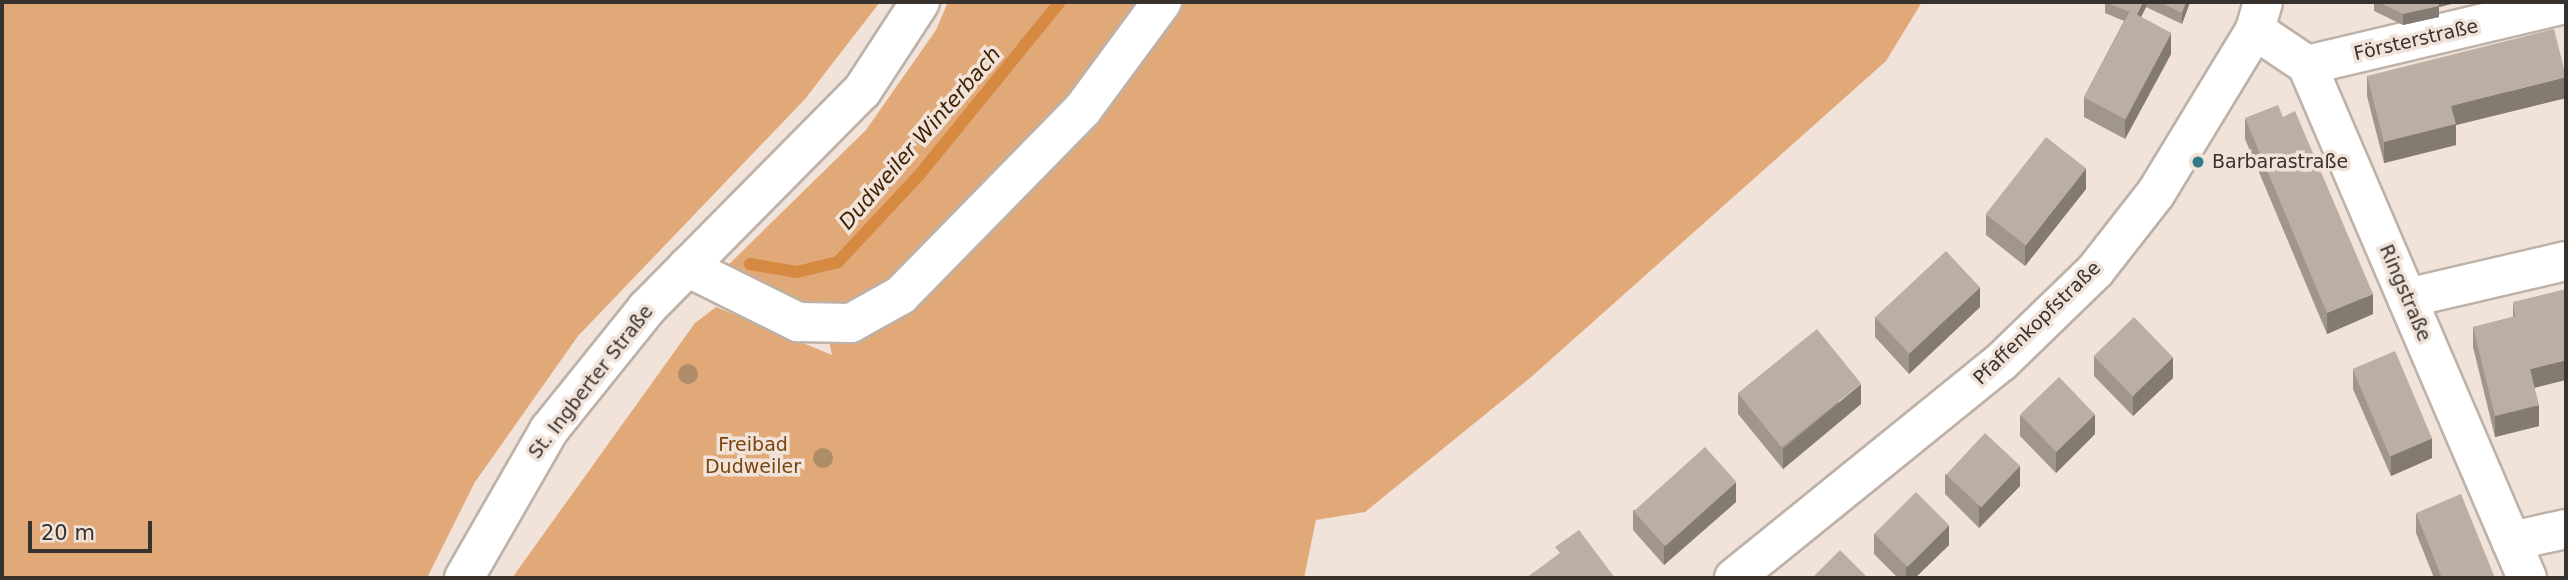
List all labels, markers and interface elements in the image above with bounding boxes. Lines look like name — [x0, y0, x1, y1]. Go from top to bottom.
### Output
street label: Försterstraße — [2352, 15, 2480, 65]
water label: Dudweiler Winterbach — [834, 42, 1006, 234]
place label: Barbarastraße — [2212, 151, 2348, 173]
marker: Barbarastraße — [2190, 154, 2206, 170]
street label: Ringstraße — [2374, 241, 2436, 345]
street label: Pfaffenkopfstraße — [1969, 257, 2105, 389]
street label: St. Ingberter Straße — [524, 301, 658, 463]
park label: Freibad Dudweiler — [705, 434, 801, 478]
scale bar — [32, 506, 156, 550]
text: 20 m — [41, 521, 95, 545]

